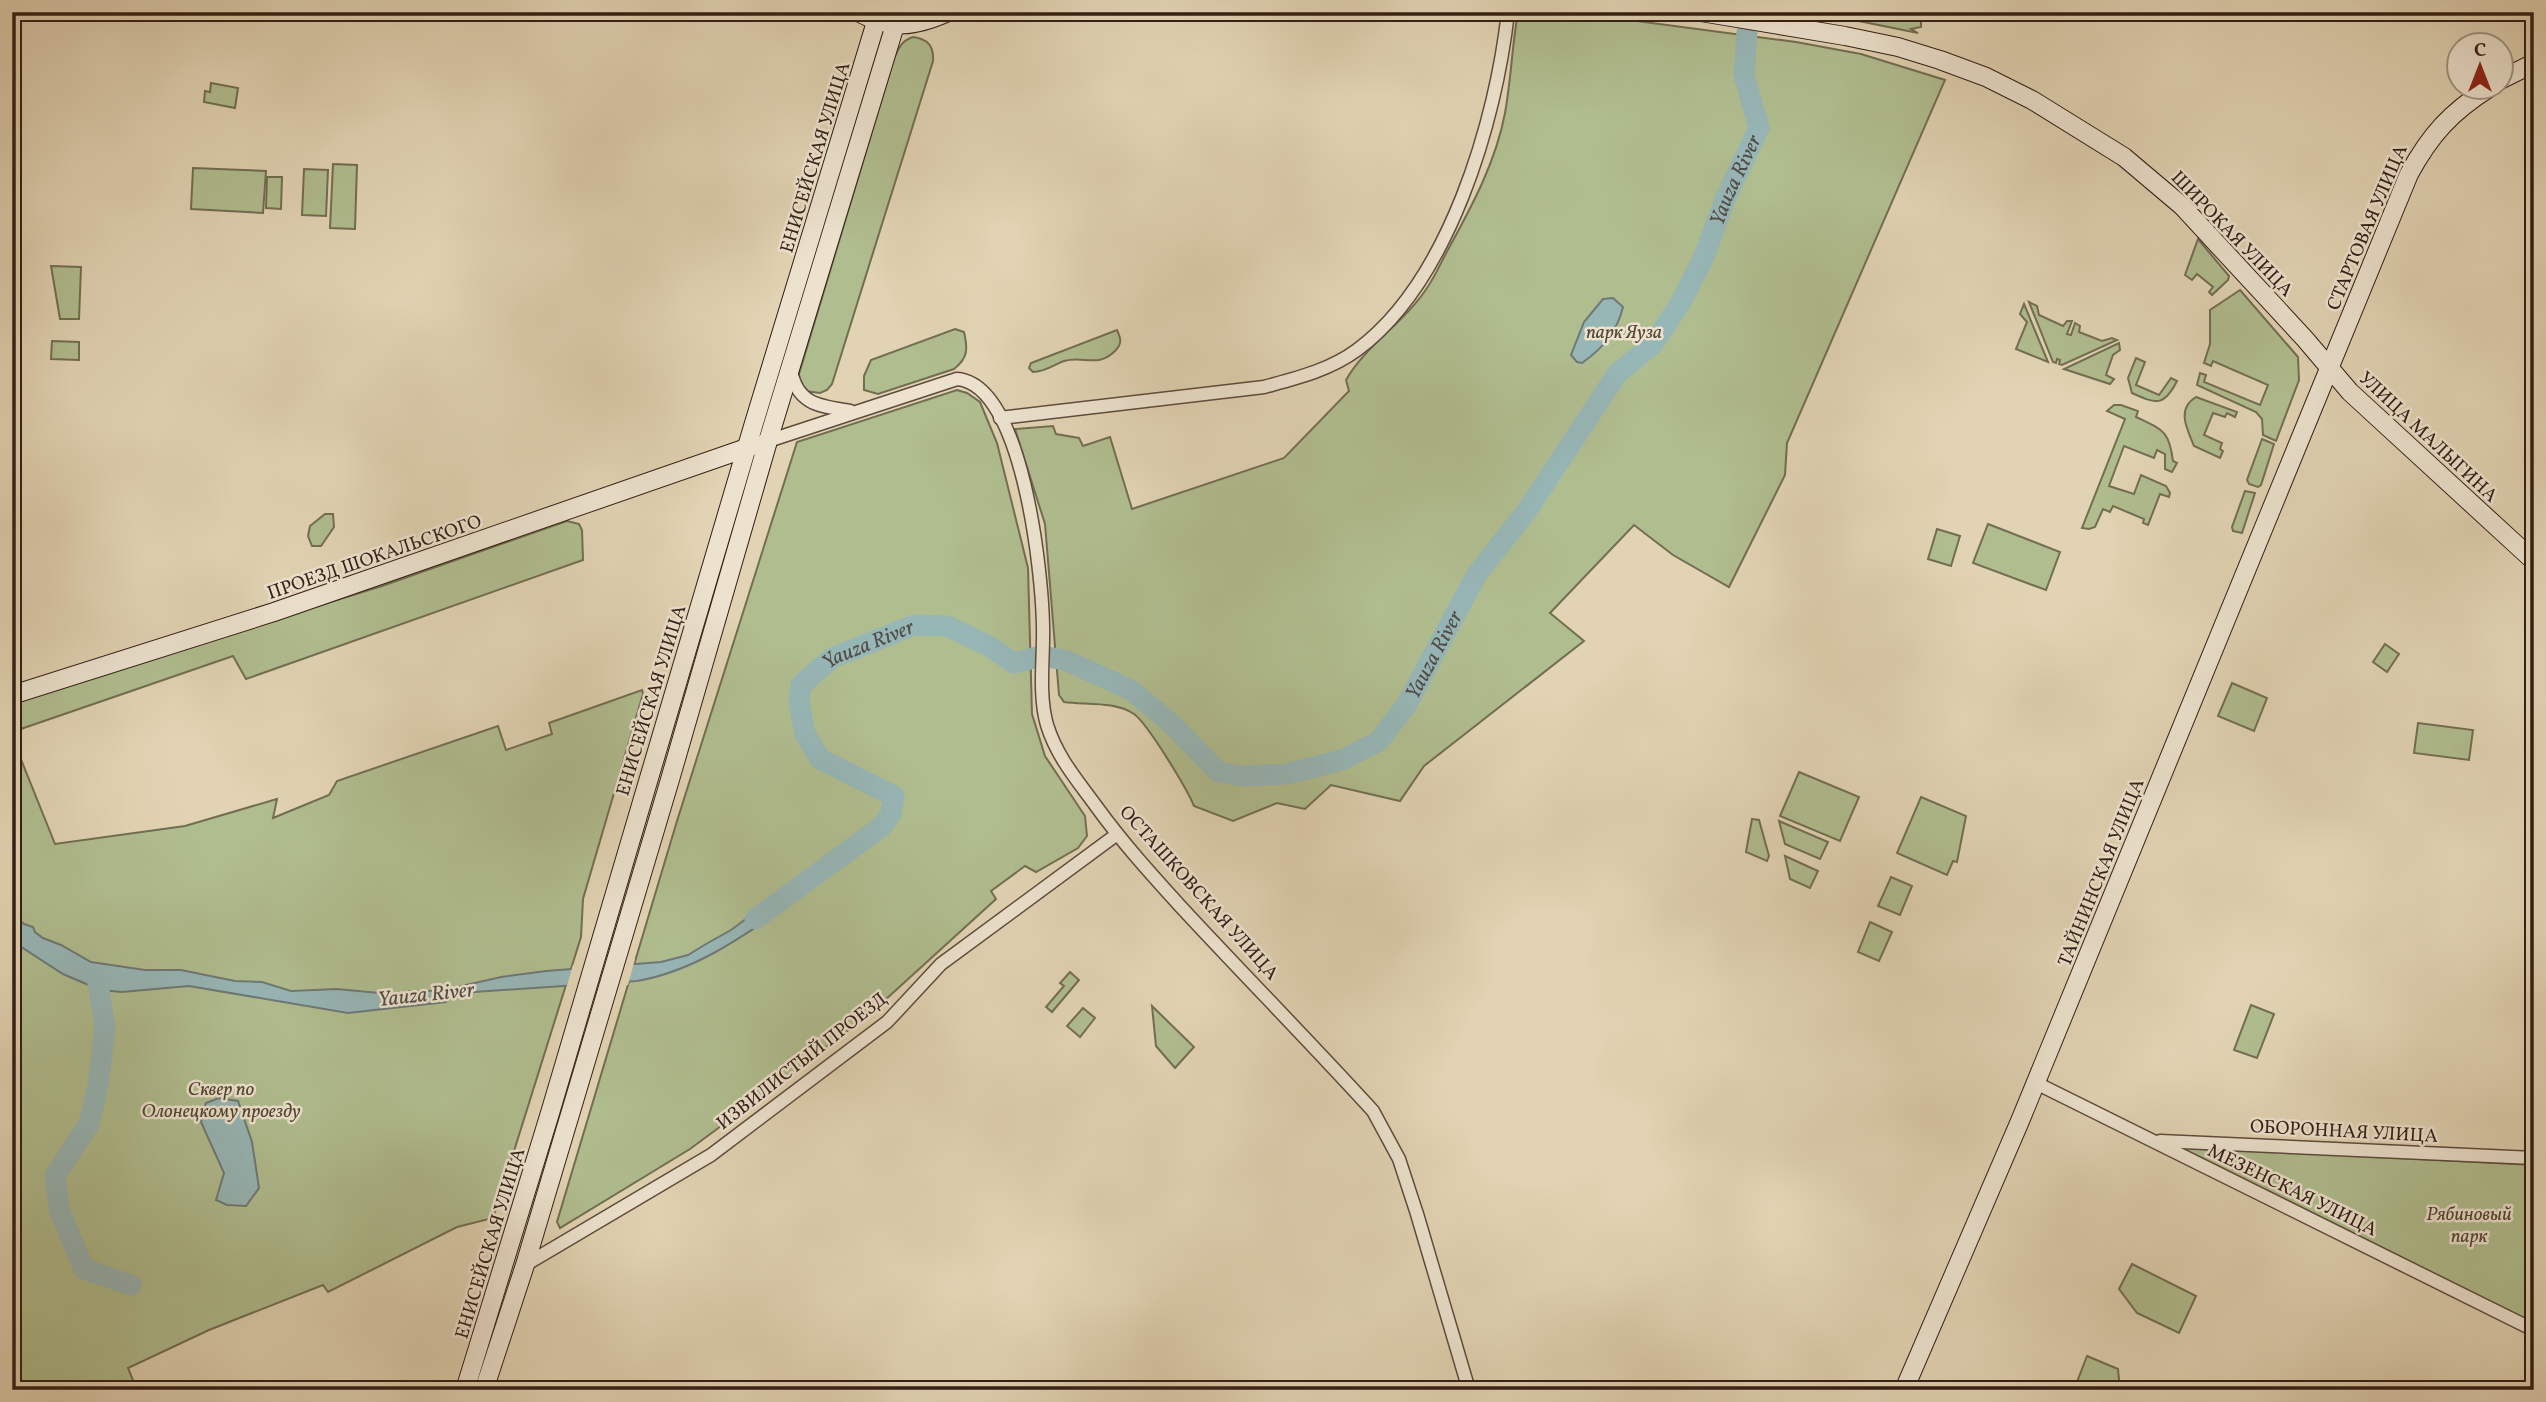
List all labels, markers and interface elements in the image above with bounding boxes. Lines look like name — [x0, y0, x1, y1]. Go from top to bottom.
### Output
north arrow — [2444, 32, 2514, 102]
text: С — [2474, 38, 2486, 64]
street label: ЕНИСЕЙСКАЯ УЛИЦА — [774, 59, 857, 256]
water label: Yauza River — [1704, 130, 1770, 230]
street label: СТАРТОВАЯ УЛИЦА — [2321, 141, 2415, 315]
street label: ШИРОКАЯ УЛИЦА — [2164, 165, 2299, 303]
park label: парк Яуза — [1586, 320, 1662, 346]
street label: УЛИЦА МАЛЫГИНА — [2352, 366, 2503, 509]
street label: ПРОЕЗД ШОКАЛЬСКОГО — [264, 509, 485, 607]
street label: ЕНИСЕЙСКАЯ УЛИЦА — [610, 602, 693, 799]
water label: Yauza River — [1399, 606, 1471, 705]
water label: Yauza River — [816, 613, 919, 677]
street label: ТАЙНИНСКАЯ УЛИЦА — [2052, 775, 2152, 971]
street label: ОСТАШКОВСКАЯ УЛИЦА — [1113, 800, 1284, 986]
water label: Yauza River — [376, 976, 476, 1015]
street label: ИЗВИЛИСТЫЙ ПРОЕЗД — [711, 987, 893, 1137]
park label: Сквер по Олонецкому проезду — [141, 1077, 301, 1125]
street label: ОБОРОННАЯ УЛИЦА — [2249, 1114, 2439, 1150]
street label: МЕЗЕНСКАЯ УЛИЦА — [2203, 1138, 2381, 1243]
street label: ЕНИСЕЙСКАЯ УЛИЦА — [449, 1145, 532, 1342]
park label: Рябиновый парк — [2426, 1202, 2512, 1250]

